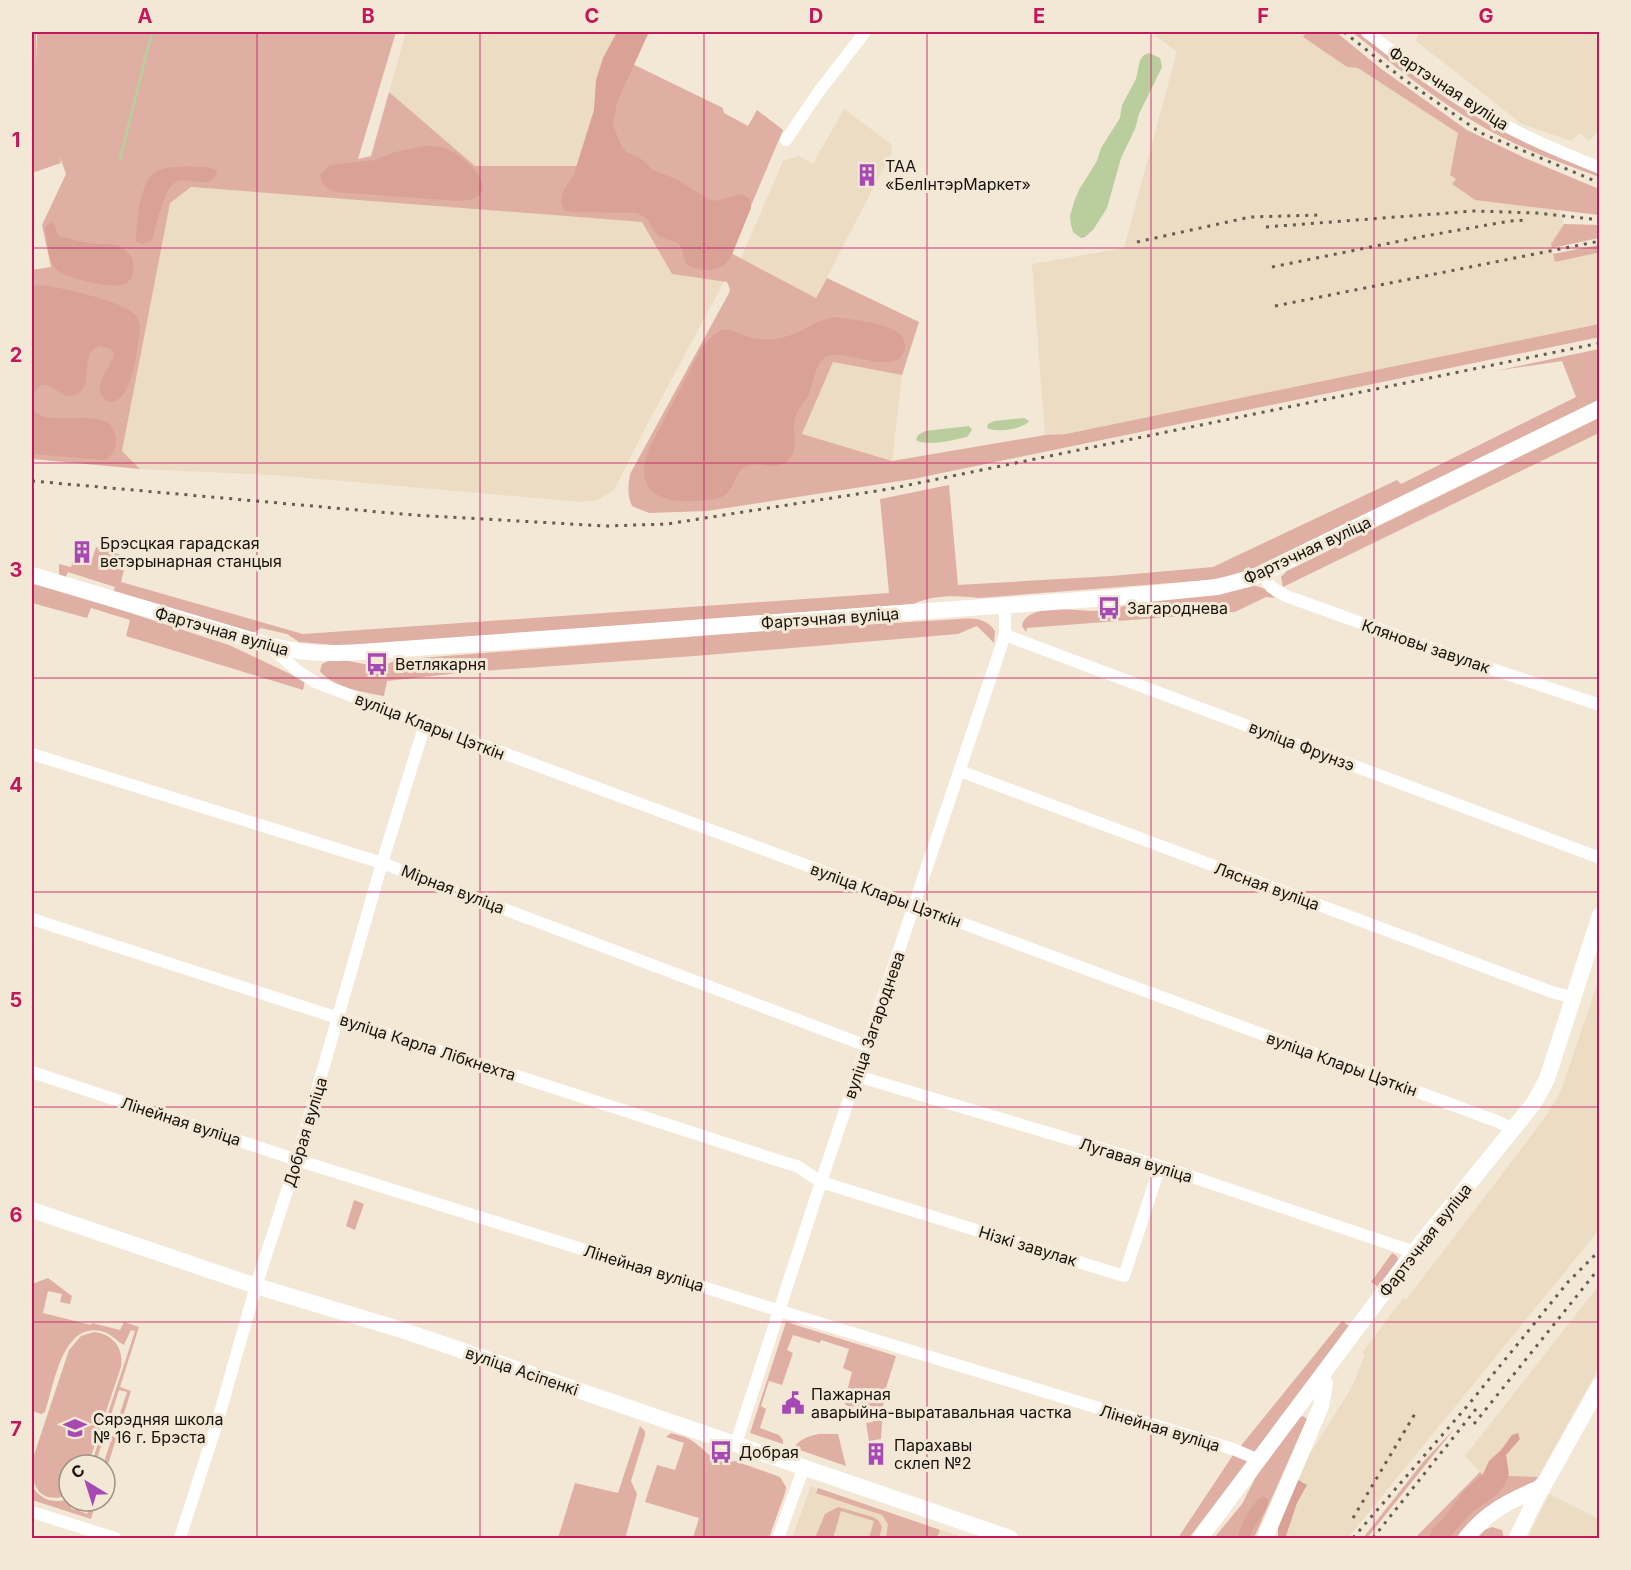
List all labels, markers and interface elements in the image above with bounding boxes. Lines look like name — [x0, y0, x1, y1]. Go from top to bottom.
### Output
text: A — [138, 4, 153, 28]
text: B — [361, 4, 375, 28]
text: C — [585, 4, 599, 28]
text: D — [809, 4, 823, 28]
text: E — [1033, 4, 1045, 28]
text: F — [1257, 4, 1269, 28]
text: G — [1478, 4, 1494, 28]
street label: Фартэчная вуліца — [1385, 42, 1513, 134]
text: 1 — [12, 128, 20, 152]
place label: ТАА «БелІнтэрМаркет» — [885, 156, 1031, 194]
building icon: ТАА «БелІнтэрМаркет» — [854, 162, 880, 188]
text: 2 — [10, 343, 22, 367]
street label: Фартэчная вуліца — [1240, 512, 1374, 588]
place label: Брэсцкая гарадская ветэрынарная станцыя — [100, 533, 282, 571]
building icon: Брэсцкая гарадская ветэрынарная станцыя — [69, 539, 95, 565]
text: 3 — [10, 558, 22, 582]
bus stop icon: Загароднева — [1096, 595, 1122, 621]
place label: Загароднева — [1127, 598, 1228, 618]
street label: Фартэчная вуліца — [153, 602, 291, 660]
street label: Фартэчная вуліца — [760, 603, 900, 633]
street label: Кляновы завулак — [1359, 615, 1493, 677]
bus stop icon: Ветлякарня — [364, 651, 390, 677]
place label: Ветлякарня — [395, 654, 486, 674]
street label: вуліца Клары Цэткін — [352, 688, 508, 764]
street label: вуліца Фрунзэ — [1246, 717, 1358, 775]
text: 4 — [9, 773, 23, 797]
street label: вуліца Клары Цэткін — [808, 858, 964, 932]
street label: Лясная вуліца — [1212, 858, 1322, 914]
street label: Мірная вуліца — [399, 860, 507, 918]
street label: вуліца Загароднева — [839, 949, 909, 1101]
text: 5 — [10, 988, 22, 1012]
street label: вуліца Карла Лібкнехта — [338, 1009, 518, 1085]
street label: вуліца Клары Цэткін — [1264, 1027, 1420, 1101]
street label: Добрая вуліца — [279, 1075, 331, 1189]
street label: Лінейная вуліца — [119, 1092, 243, 1150]
street label: Лугавая вуліца — [1077, 1133, 1195, 1187]
street label: Фартэчная вуліца — [1374, 1179, 1476, 1301]
text: 6 — [10, 1203, 23, 1227]
street label: Нізкі завулак — [976, 1222, 1080, 1271]
street label: Лінейная вуліца — [581, 1240, 707, 1296]
street label: вуліца Асіпенкі — [463, 1342, 581, 1400]
place label: Пажарная аварыйна-выратавальная частка — [811, 1384, 1072, 1422]
public building icon: Пажарная аварыйна-выратавальная частка — [780, 1390, 806, 1416]
street label: Лінейная вуліца — [1097, 1400, 1223, 1456]
place label: Сярэдняя школа № 16 г. Брэста — [93, 1409, 223, 1447]
school or university icon: Сярэдняя школа № 16 г. Брэста — [62, 1415, 88, 1441]
text: 7 — [10, 1417, 22, 1441]
place label: Парахавы склеп №2 — [894, 1435, 972, 1473]
bus stop icon: Добрая — [708, 1439, 734, 1465]
building icon: Парахавы склеп №2 — [863, 1441, 889, 1467]
place label: Добрая — [739, 1442, 799, 1462]
north arrow — [57, 1453, 117, 1513]
text: С — [67, 1460, 89, 1483]

